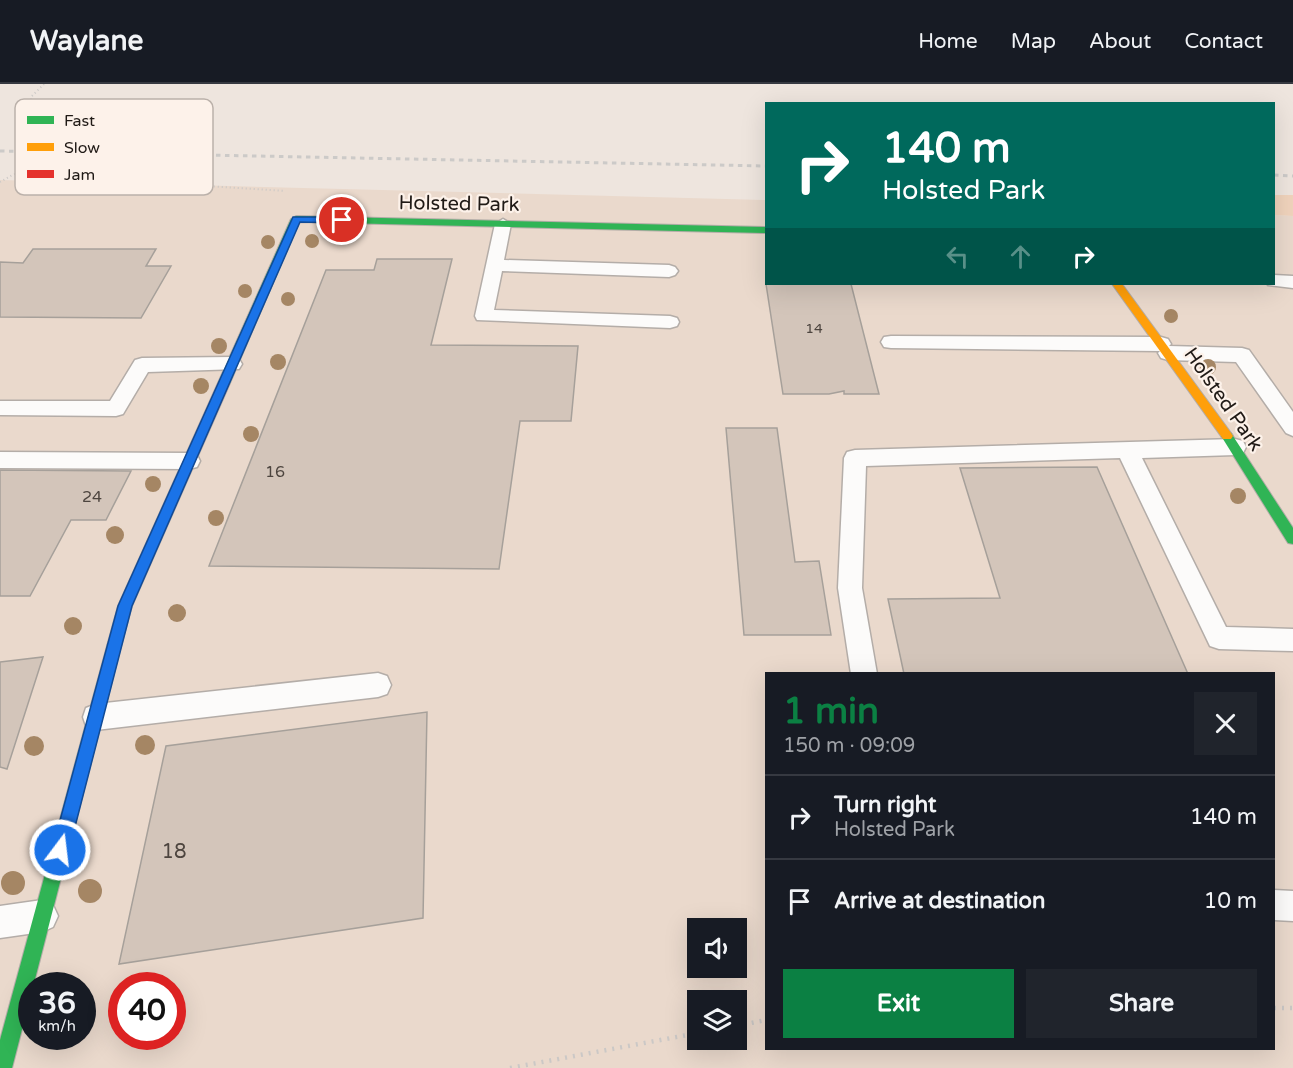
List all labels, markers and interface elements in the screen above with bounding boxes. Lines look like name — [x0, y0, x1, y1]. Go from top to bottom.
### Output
text: Waylane — [30, 24, 143, 58]
text: Home — [918, 29, 978, 54]
text: Map — [1011, 29, 1056, 54]
text: About — [1089, 29, 1151, 54]
text: Contact — [1184, 29, 1263, 54]
legend — [15, 99, 213, 195]
text: Fast — [64, 111, 95, 131]
text: 140 m — [882, 123, 1011, 174]
icon: right — [783, 126, 861, 204]
text: Slow — [64, 138, 100, 158]
text: Jam — [64, 165, 95, 185]
text: Holsted Park — [882, 174, 1045, 207]
street label: Holsted Park — [398, 191, 520, 217]
pin — [316, 194, 367, 245]
icon: arrive — [325, 203, 358, 236]
icon: left — [941, 240, 974, 273]
icon: ahead — [1004, 240, 1037, 273]
icon: right — [1067, 240, 1100, 273]
house number: 14 — [805, 320, 823, 337]
street label: Holsted Park — [1179, 343, 1268, 456]
house number: 16 — [265, 462, 285, 482]
house number: 24 — [82, 487, 102, 507]
text: 1 min — [783, 690, 879, 733]
button: close — [1194, 692, 1257, 755]
text: 150 m · 09:09 — [783, 734, 915, 758]
text: Turn right — [834, 792, 936, 818]
icon: right — [783, 801, 816, 834]
text: 140 m — [1190, 804, 1257, 830]
position arrow — [28, 818, 92, 882]
text: Holsted Park — [834, 818, 955, 842]
house number: 18 — [161, 840, 187, 864]
icon: arrive — [783, 885, 816, 918]
text: Arrive at destination — [834, 888, 1045, 914]
text: 10 m — [1203, 888, 1257, 914]
map controls — [687, 918, 747, 1050]
button: sound — [687, 918, 747, 978]
button: Exit — [783, 969, 1014, 1038]
button: Share — [1026, 969, 1257, 1038]
speed limit sign: 40 — [108, 972, 186, 1050]
text: 36 — [38, 985, 76, 1022]
button: layers — [687, 990, 747, 1050]
text: km/h — [38, 1017, 76, 1035]

